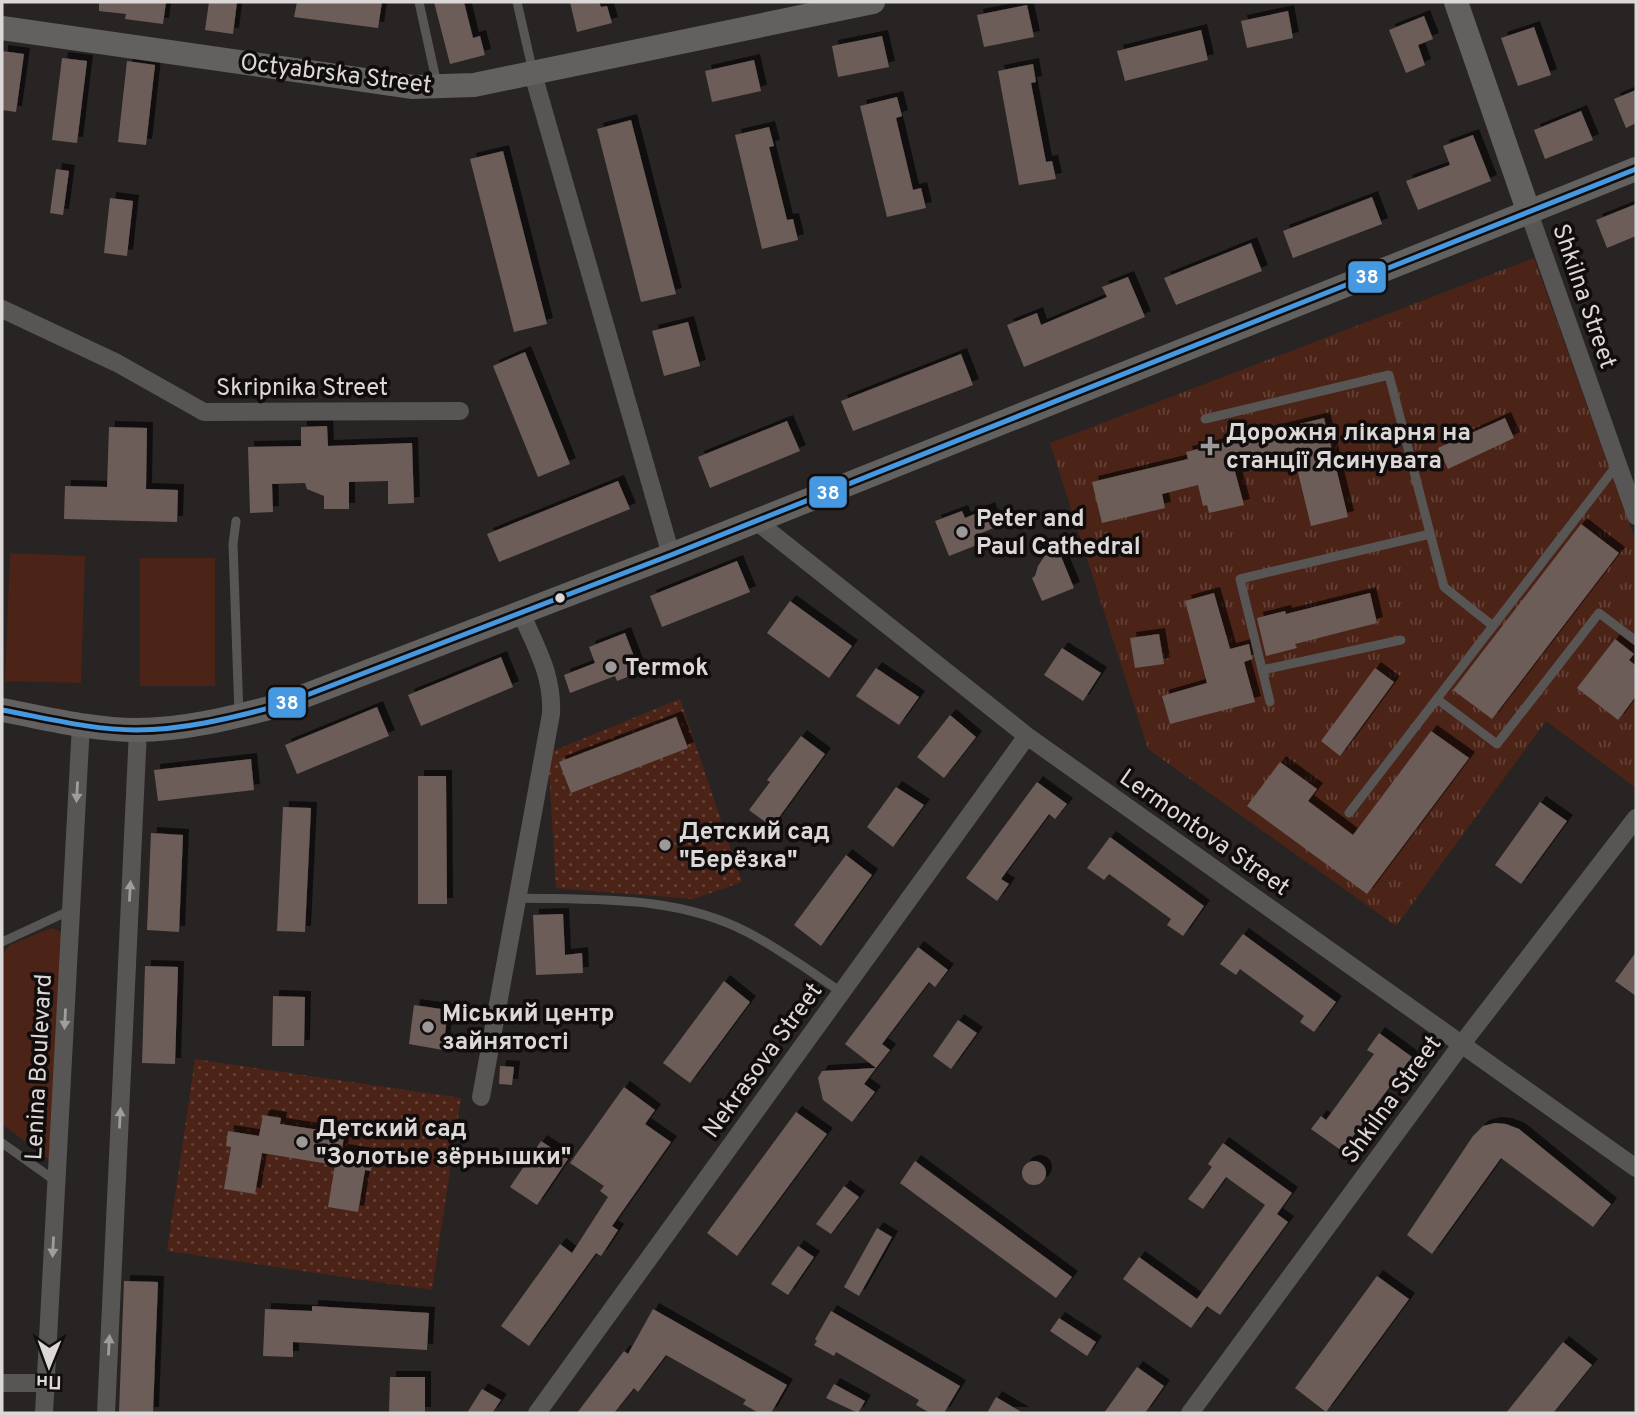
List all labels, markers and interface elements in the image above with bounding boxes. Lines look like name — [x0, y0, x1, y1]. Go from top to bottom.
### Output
street label: Octyabrska Street — [238, 48, 433, 102]
street label: Shkilna Street — [1544, 220, 1622, 373]
line badge: 38 — [1347, 260, 1387, 294]
text: 38 — [1355, 266, 1379, 290]
street label: Skripnika Street — [216, 374, 388, 404]
place label: Дорожня лікарня на станції Ясинувата — [1226, 419, 1471, 477]
marker: Дорожня лікарня на станції Ясинувата — [1200, 436, 1220, 456]
line badge: 38 — [808, 475, 848, 509]
text: 38 — [816, 482, 840, 506]
place label: Peter and Paul Cathedral — [976, 505, 1141, 563]
marker: Peter and Paul Cathedral — [954, 524, 970, 540]
unlabelled marker — [553, 591, 567, 605]
place label: Termok — [625, 654, 709, 684]
marker: Termok — [603, 659, 619, 675]
line badge: 38 — [267, 686, 307, 719]
text: 38 — [275, 692, 299, 716]
street label: Lermontova Street — [1113, 764, 1295, 904]
one-way arrow — [72, 781, 83, 803]
place label: Детский сад "Берёзка" — [679, 818, 830, 876]
marker: Детский сад "Берёзка" — [657, 837, 673, 853]
one-way arrow — [125, 879, 136, 901]
street label: Lenina Boulevard — [20, 973, 60, 1161]
street label: Nekrasova Street — [697, 978, 830, 1145]
place label: Міський центр зайнятості — [442, 1000, 614, 1058]
one-way arrow — [60, 1009, 71, 1031]
marker: Міський центр зайнятості — [420, 1019, 436, 1035]
street label: Shkilna Street — [1336, 1030, 1449, 1170]
one-way arrow — [114, 1107, 125, 1129]
place label: Детский сад "Золотые зёрнышки" — [316, 1115, 571, 1173]
marker: Детский сад "Золотые зёрнышки" — [294, 1134, 310, 1150]
one-way arrow — [48, 1236, 59, 1258]
north arrow — [14, 1331, 84, 1401]
one-way arrow — [104, 1334, 115, 1356]
text: Пн — [36, 1369, 62, 1393]

